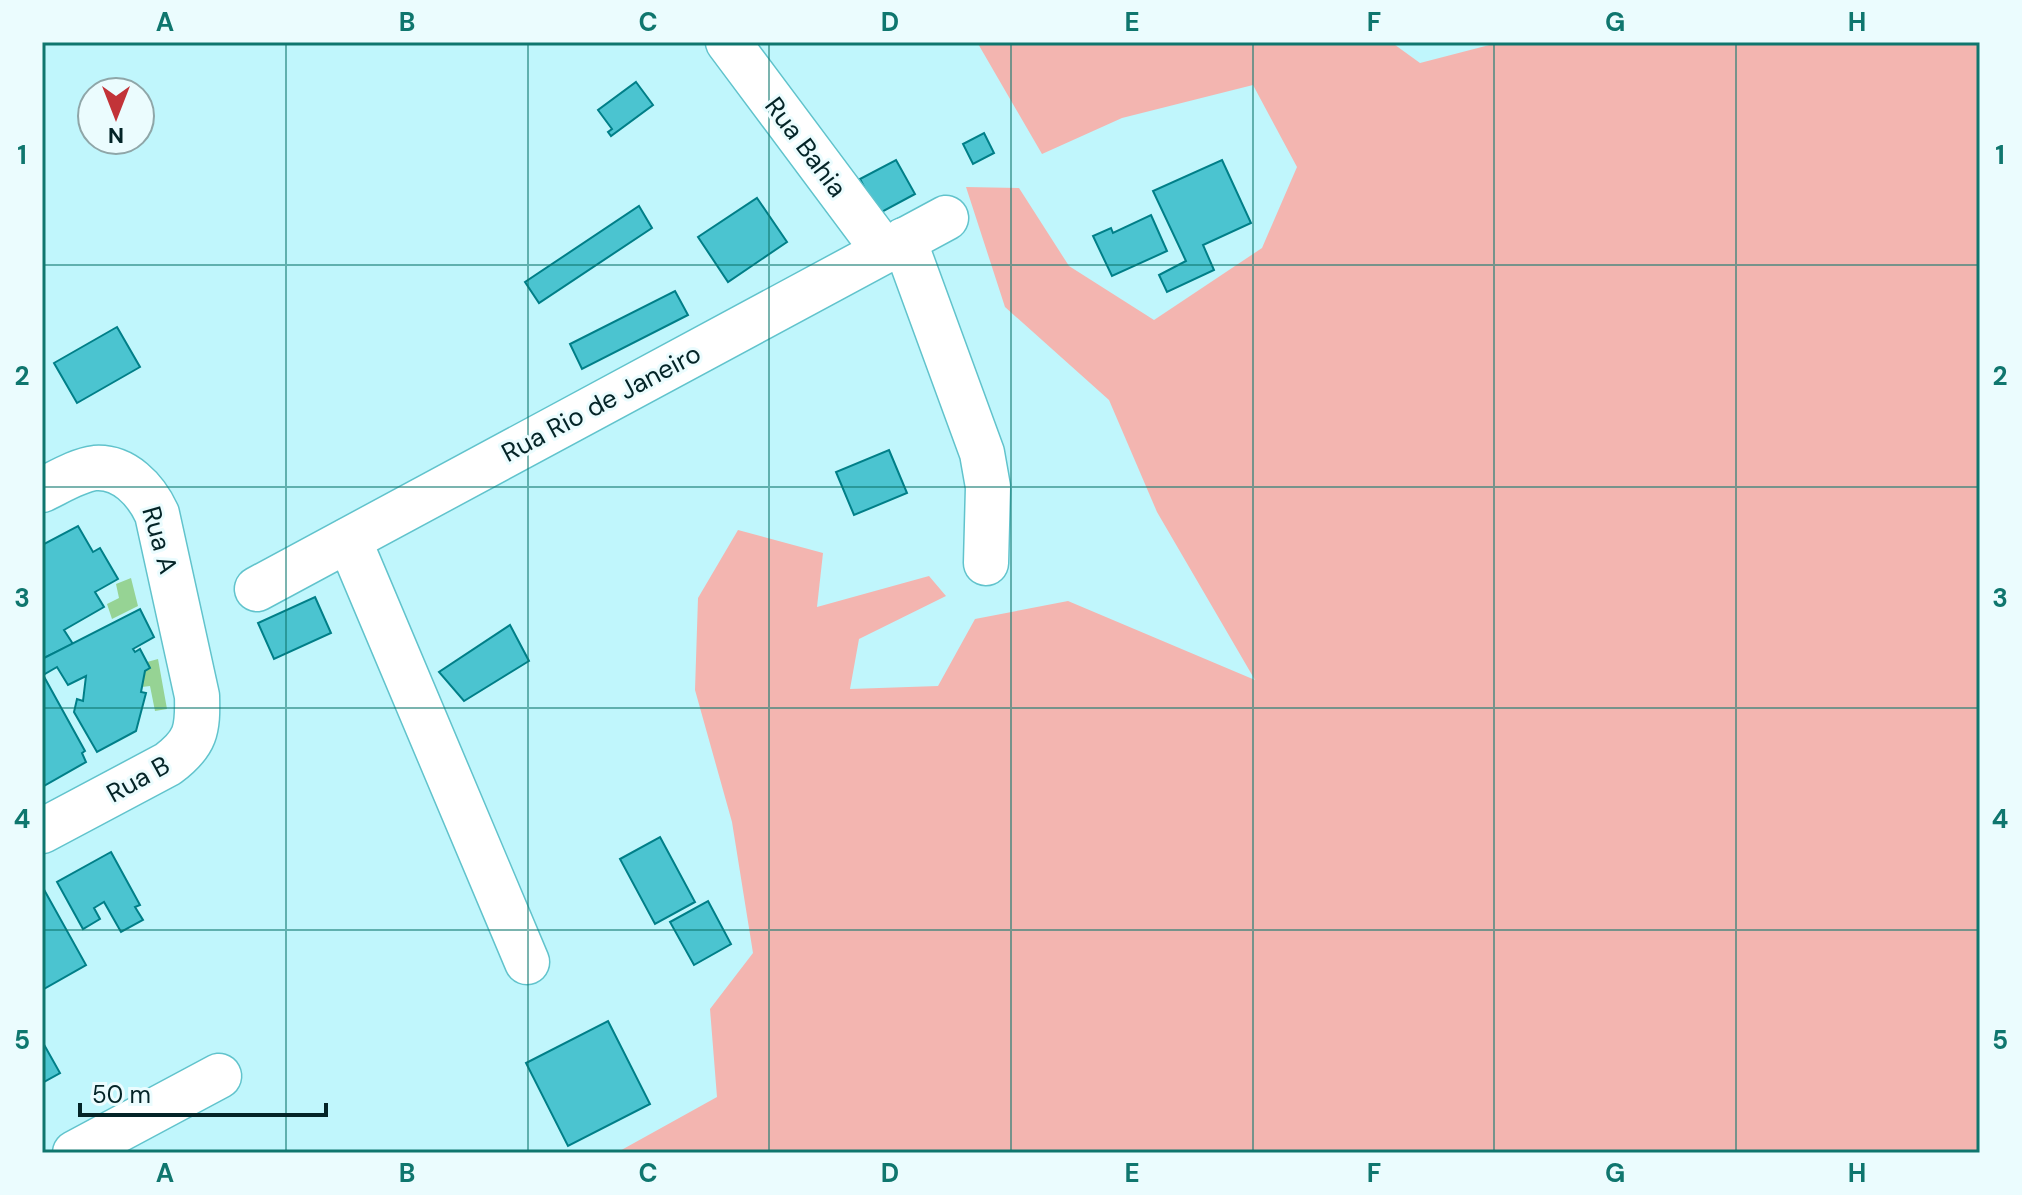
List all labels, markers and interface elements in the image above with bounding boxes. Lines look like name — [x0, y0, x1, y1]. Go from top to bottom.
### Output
text: A — [156, 5, 174, 39]
text: B — [399, 5, 415, 39]
text: C — [638, 5, 658, 39]
text: D — [881, 5, 899, 39]
text: E — [1124, 5, 1140, 39]
text: F — [1367, 5, 1381, 39]
text: G — [1605, 5, 1625, 39]
text: H — [1848, 5, 1866, 39]
north arrow — [76, 76, 156, 156]
street label: Rua Bahia — [757, 90, 855, 204]
text: N — [108, 121, 124, 150]
text: 1 — [17, 138, 27, 172]
text: 1 — [1995, 138, 2005, 172]
street label: Rua Rio de Janeiro — [495, 336, 707, 470]
text: 2 — [14, 359, 30, 393]
text: 2 — [1992, 359, 2008, 393]
street label: Rua A — [134, 502, 186, 578]
text: 3 — [14, 581, 30, 615]
text: 3 — [1992, 581, 2008, 615]
street label: Rua B — [100, 748, 176, 810]
text: 4 — [14, 802, 30, 836]
text: 4 — [1992, 802, 2008, 836]
text: 5 — [14, 1023, 30, 1057]
text: 5 — [1992, 1023, 2008, 1057]
scale bar — [80, 1067, 326, 1117]
text: 50 m — [92, 1079, 151, 1110]
text: A — [156, 1156, 174, 1190]
text: B — [399, 1156, 415, 1190]
text: C — [638, 1156, 658, 1190]
text: D — [881, 1156, 899, 1190]
text: E — [1124, 1156, 1140, 1190]
text: F — [1367, 1156, 1381, 1190]
text: G — [1605, 1156, 1625, 1190]
text: H — [1848, 1156, 1866, 1190]

